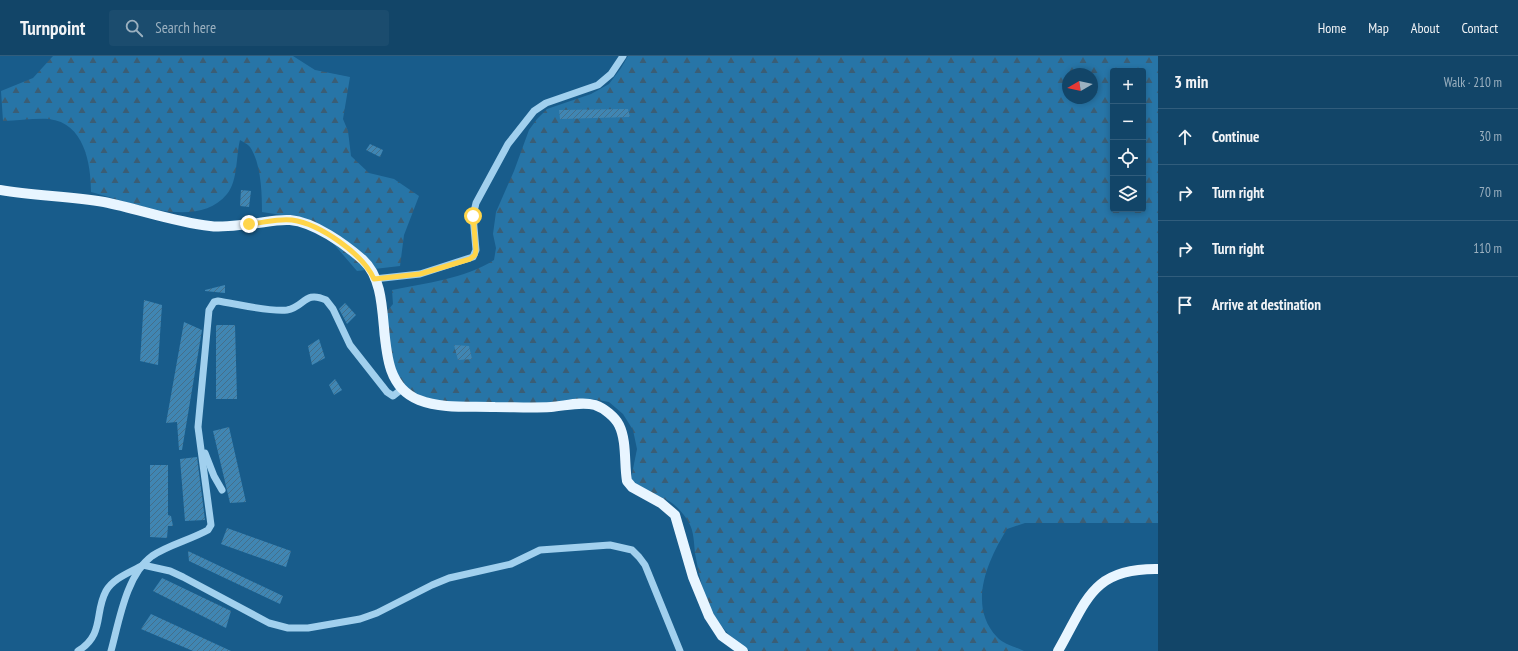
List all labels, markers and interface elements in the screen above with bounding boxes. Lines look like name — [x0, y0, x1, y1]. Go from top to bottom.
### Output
search box — [109, 10, 389, 46]
text: Turnpoint — [20, 16, 85, 40]
icon: search — [123, 17, 145, 39]
text: Search here — [155, 18, 216, 37]
text: Home — [1318, 19, 1346, 37]
text: Map — [1368, 19, 1389, 37]
text: About — [1411, 19, 1440, 37]
text: Contact — [1462, 19, 1498, 37]
north arrow — [1062, 68, 1098, 104]
map controls — [1110, 68, 1146, 212]
button: + — [1110, 68, 1146, 104]
text: 3 min — [1174, 71, 1208, 93]
text: Walk · 210 m — [1444, 74, 1502, 91]
button: − — [1110, 104, 1146, 140]
icon: ahead — [1174, 126, 1196, 148]
text: Continue — [1212, 127, 1259, 146]
text: 30 m — [1479, 128, 1502, 145]
button: locate — [1110, 140, 1146, 176]
button: layers — [1110, 176, 1146, 212]
icon: right — [1174, 182, 1196, 204]
text: Turn right — [1212, 183, 1264, 202]
text: 70 m — [1479, 184, 1502, 201]
route start — [464, 207, 482, 225]
route end — [240, 215, 258, 233]
icon: right — [1174, 238, 1196, 260]
text: Turn right — [1212, 239, 1264, 258]
text: 110 m — [1473, 240, 1502, 257]
icon: arrive — [1174, 294, 1196, 316]
text: Arrive at destination — [1212, 295, 1321, 314]

